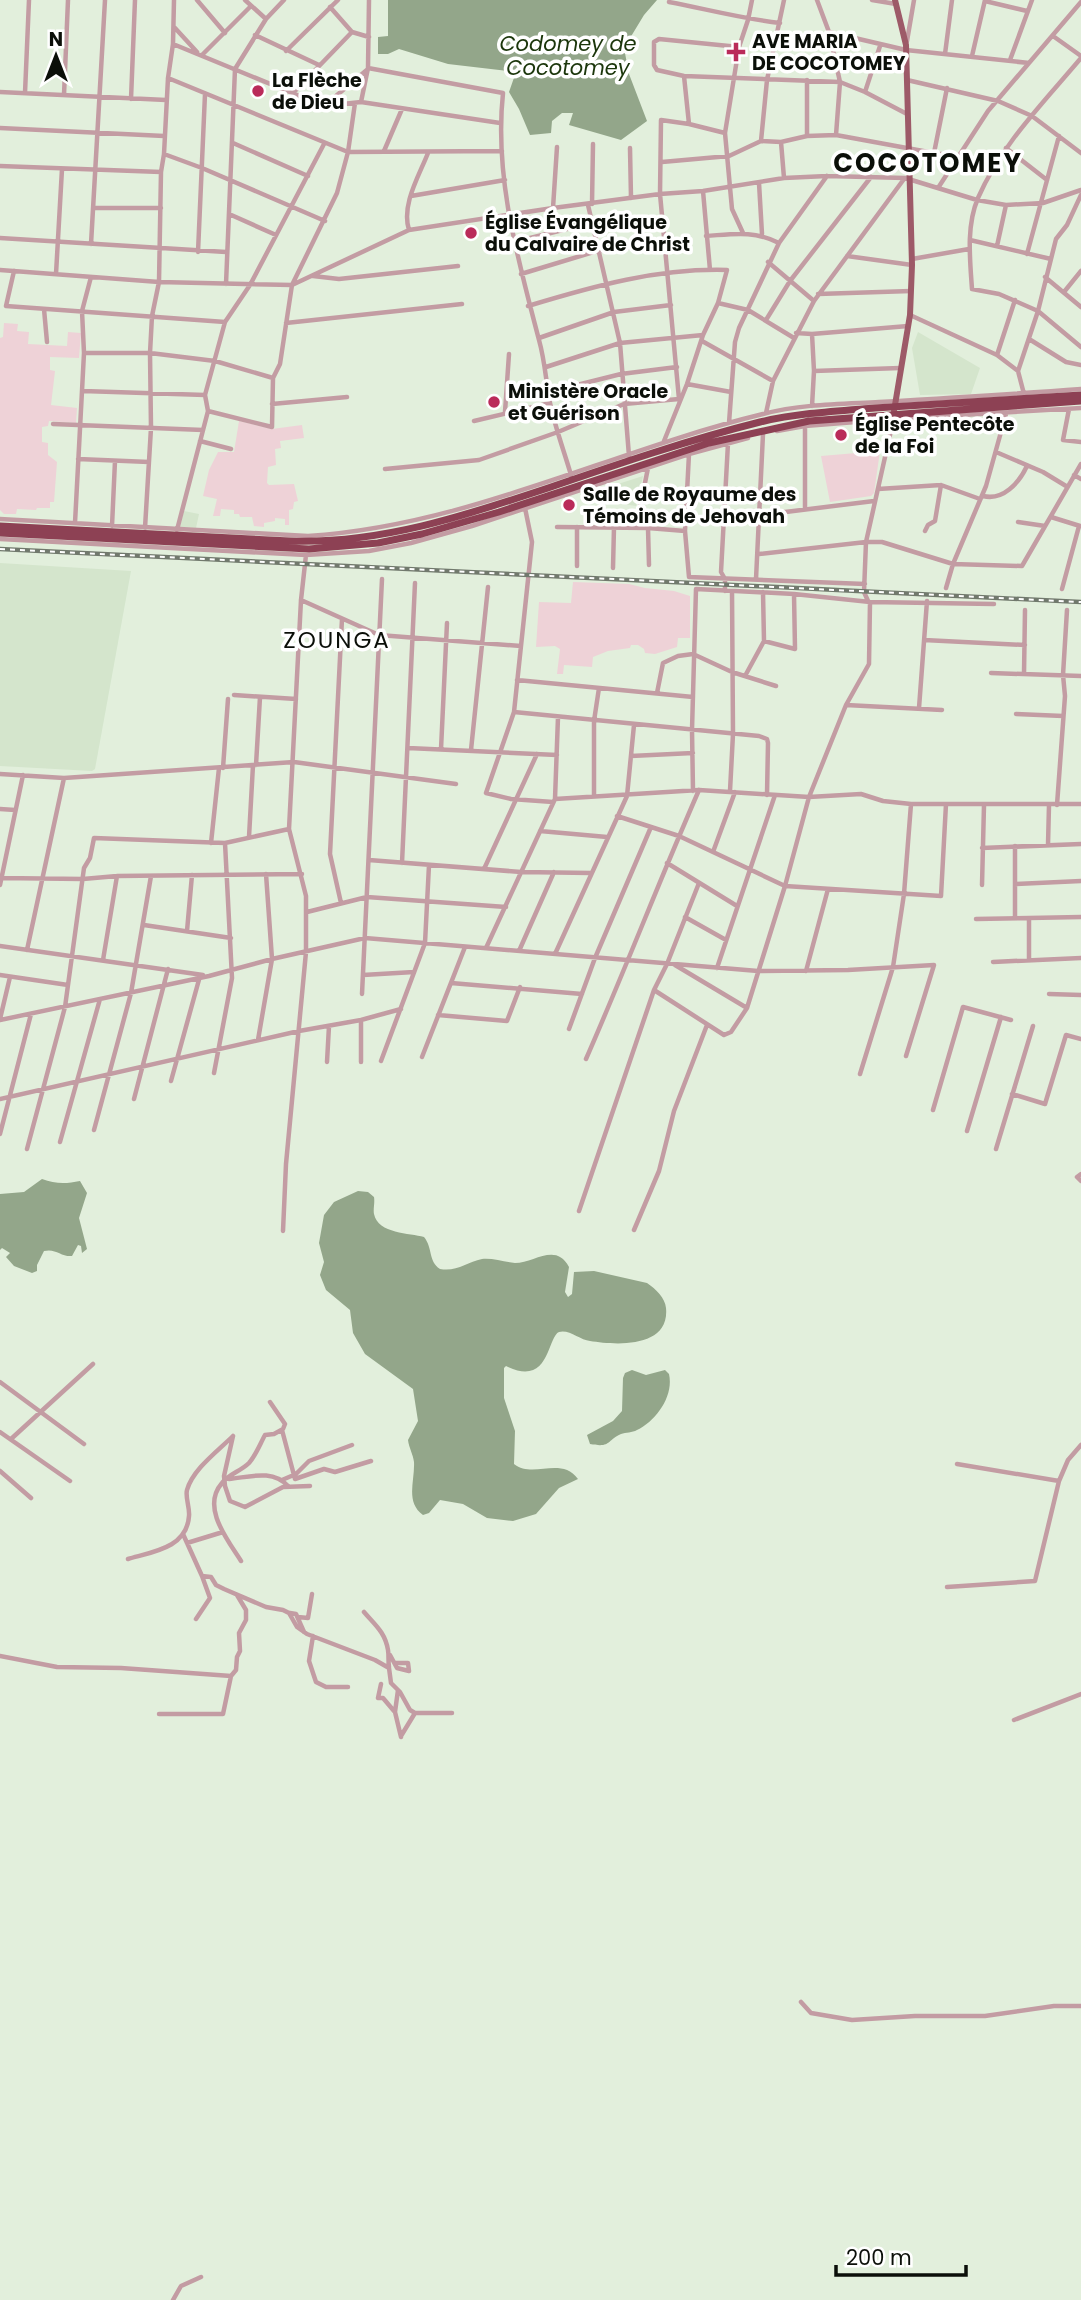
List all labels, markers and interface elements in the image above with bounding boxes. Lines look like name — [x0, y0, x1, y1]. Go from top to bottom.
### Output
north arrow — [21, 21, 91, 91]
text: N — [49, 26, 63, 53]
place label: AVE MARIA DE COCOTOMEY — [752, 28, 906, 77]
water label: Codomey de Cocotomey — [499, 29, 637, 82]
marker: AVE MARIA DE COCOTOMEY — [726, 42, 746, 62]
place label: La Flèche de Dieu — [272, 67, 362, 116]
marker: La Flèche de Dieu — [250, 83, 266, 99]
district label: COCOTOMEY — [833, 145, 1023, 181]
place label: Église Évangélique du Calvaire de Christ — [485, 209, 690, 258]
marker: Église Évangélique du Calvaire de Christ — [463, 225, 479, 241]
place label: Ministère Oracle et Guérison — [508, 378, 668, 427]
marker: Ministère Oracle et Guérison — [486, 394, 502, 410]
place label: Église Pentecôte de la Foi — [855, 411, 1015, 460]
marker: Église Pentecôte de la Foi — [833, 427, 849, 443]
place label: Salle de Royaume des Témoins de Jehovah — [583, 481, 796, 530]
marker: Salle de Royaume des Témoins de Jehovah — [561, 497, 577, 513]
district label: ZOUNGA — [283, 624, 391, 656]
scale bar — [836, 2234, 965, 2278]
text: 200 m — [846, 2243, 912, 2272]

